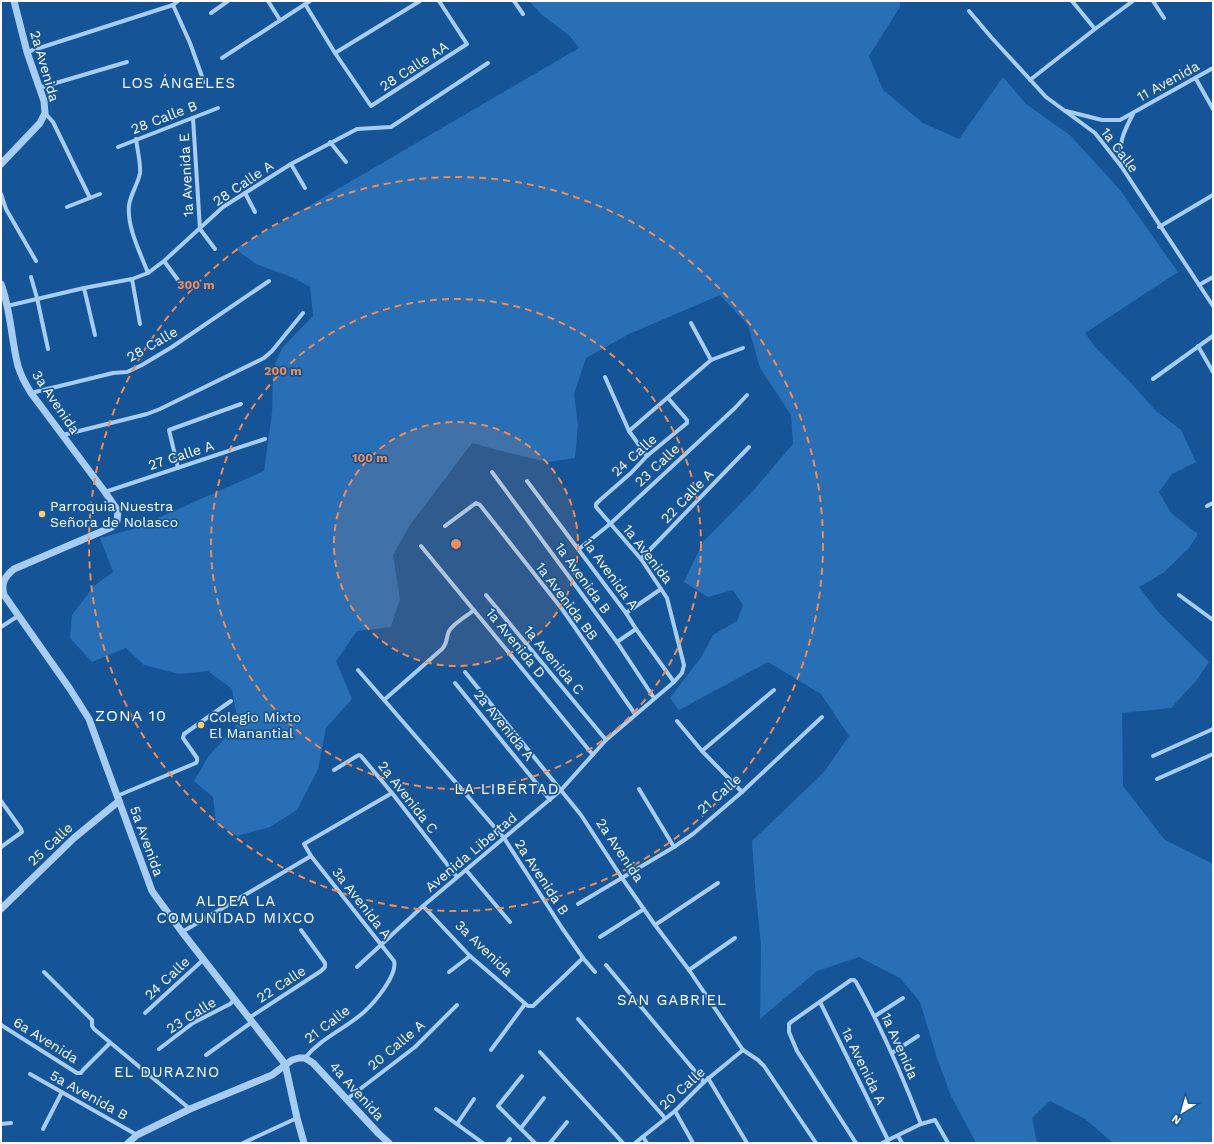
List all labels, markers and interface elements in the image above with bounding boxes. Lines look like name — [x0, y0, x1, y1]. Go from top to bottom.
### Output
street label: 2a Avenida — [27, 29, 63, 103]
street label: 28 Calle AA — [377, 38, 451, 94]
street label: 11 Avenida — [1134, 57, 1202, 105]
district label: LOS ÁNGELES — [122, 74, 236, 92]
street label: 28 Calle B — [129, 97, 199, 137]
street label: 1a Calle — [1098, 124, 1142, 176]
street label: 1a Avenida E — [176, 133, 196, 217]
street label: 28 Calle A — [210, 157, 276, 209]
text: 300 m — [177, 278, 215, 292]
street label: 28 Calle — [124, 323, 180, 365]
text: 200 m — [264, 364, 302, 378]
street label: 3a Avenida — [29, 367, 83, 437]
street label: 24 Calle — [608, 431, 660, 479]
street label: 27 Calle A — [146, 437, 216, 473]
street label: 23 Calle — [631, 440, 683, 490]
text: 100 m — [352, 451, 388, 465]
street label: 22 Calle A — [657, 466, 717, 526]
place label: Parroquia Nuestra Señora de Nolasco — [50, 498, 178, 530]
marker: Parroquia Nuestra Señora de Nolasco — [37, 509, 47, 519]
street label: 1a Avenida — [620, 521, 676, 587]
street label: 1a Avenida A — [580, 535, 642, 613]
centre of rings — [449, 537, 463, 551]
street label: 1a Avenida B — [552, 539, 614, 617]
street label: 1a Avenida BB — [533, 559, 601, 643]
street label: 1a Avenida D — [483, 605, 549, 681]
street label: 1a Avenida C — [521, 622, 587, 698]
street label: 2a Avenida A — [471, 686, 537, 764]
district label: ZONA 10 — [95, 706, 167, 725]
place label: Colegio Mixto El Manantial — [209, 709, 301, 741]
marker: Colegio Mixto El Manantial — [196, 720, 206, 730]
street label: 2a Avenida C — [375, 758, 441, 836]
street label: 21 Calle — [694, 771, 744, 817]
district label: LA LIBERTAD — [454, 780, 560, 798]
street label: 5a Avenida — [127, 804, 167, 878]
street label: Avenida Libertad — [422, 809, 520, 895]
street label: 2a Avenida — [593, 815, 647, 885]
street label: 25 Calle — [24, 819, 76, 869]
street label: 2a Avenida B — [512, 836, 572, 918]
street label: 3a Avenida A — [329, 864, 395, 942]
district label: ALDEA LA COMUNIDAD MIXCO — [156, 892, 316, 927]
street label: 3a Avenida — [452, 917, 516, 979]
street label: 24 Calle — [141, 953, 193, 1003]
street label: 22 Calle — [253, 962, 309, 1006]
district label: SAN GABRIEL — [617, 991, 727, 1009]
street label: 23 Calle — [163, 994, 219, 1036]
street label: 21 Calle — [301, 1002, 353, 1046]
street label: 1a Avenida — [878, 1011, 922, 1082]
street label: 6a Avenida — [11, 1014, 81, 1066]
street label: 20 Calle A — [364, 1017, 428, 1073]
street label: 1a Avenida A — [838, 1025, 890, 1107]
street label: 4a Avenida — [326, 1058, 388, 1124]
district label: EL DURAZNO — [114, 1063, 220, 1081]
street label: 20 Calle — [656, 1063, 708, 1113]
street label: 5a Avenida B — [47, 1067, 131, 1123]
north arrow — [1162, 1092, 1202, 1132]
text: N — [1169, 1112, 1183, 1127]

